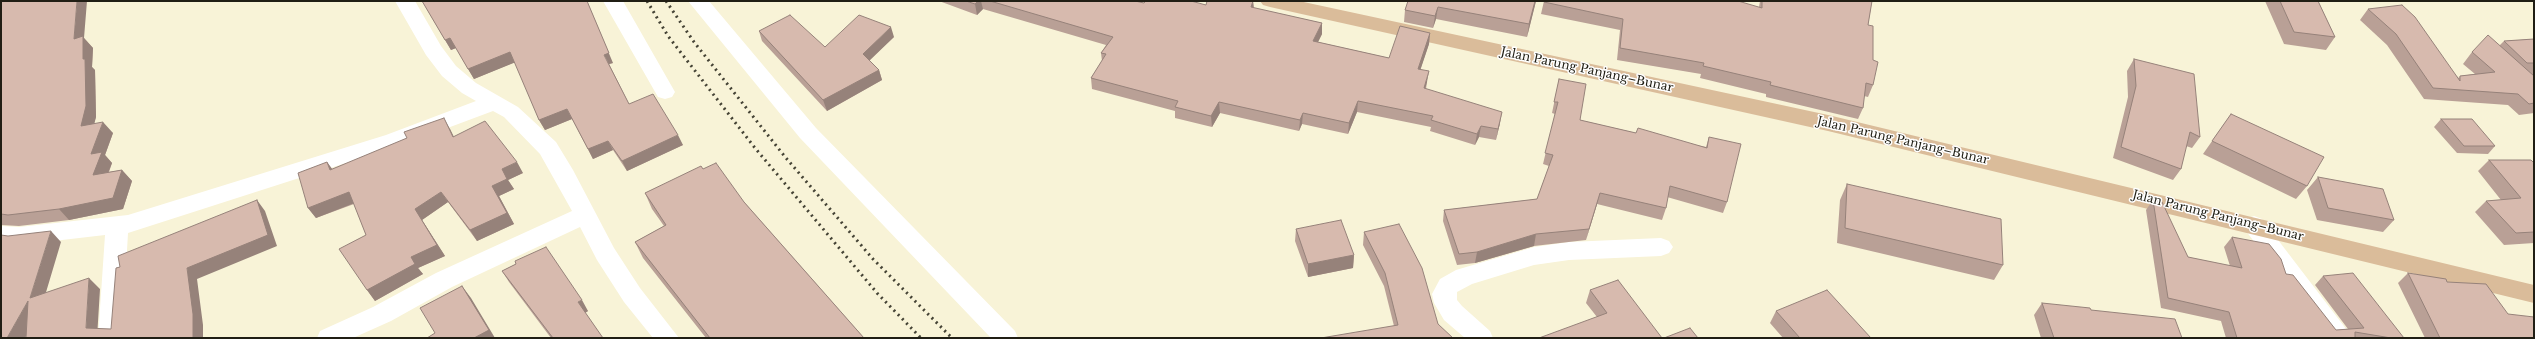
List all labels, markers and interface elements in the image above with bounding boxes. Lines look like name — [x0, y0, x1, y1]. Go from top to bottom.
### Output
street label: Jalan Parung Panjang–Bunar — [1500, 45, 1674, 95]
street label: Jalan Parung Panjang–Bunar — [1816, 114, 1990, 168]
street label: Jalan Parung Panjang–Bunar — [2131, 188, 2305, 244]

